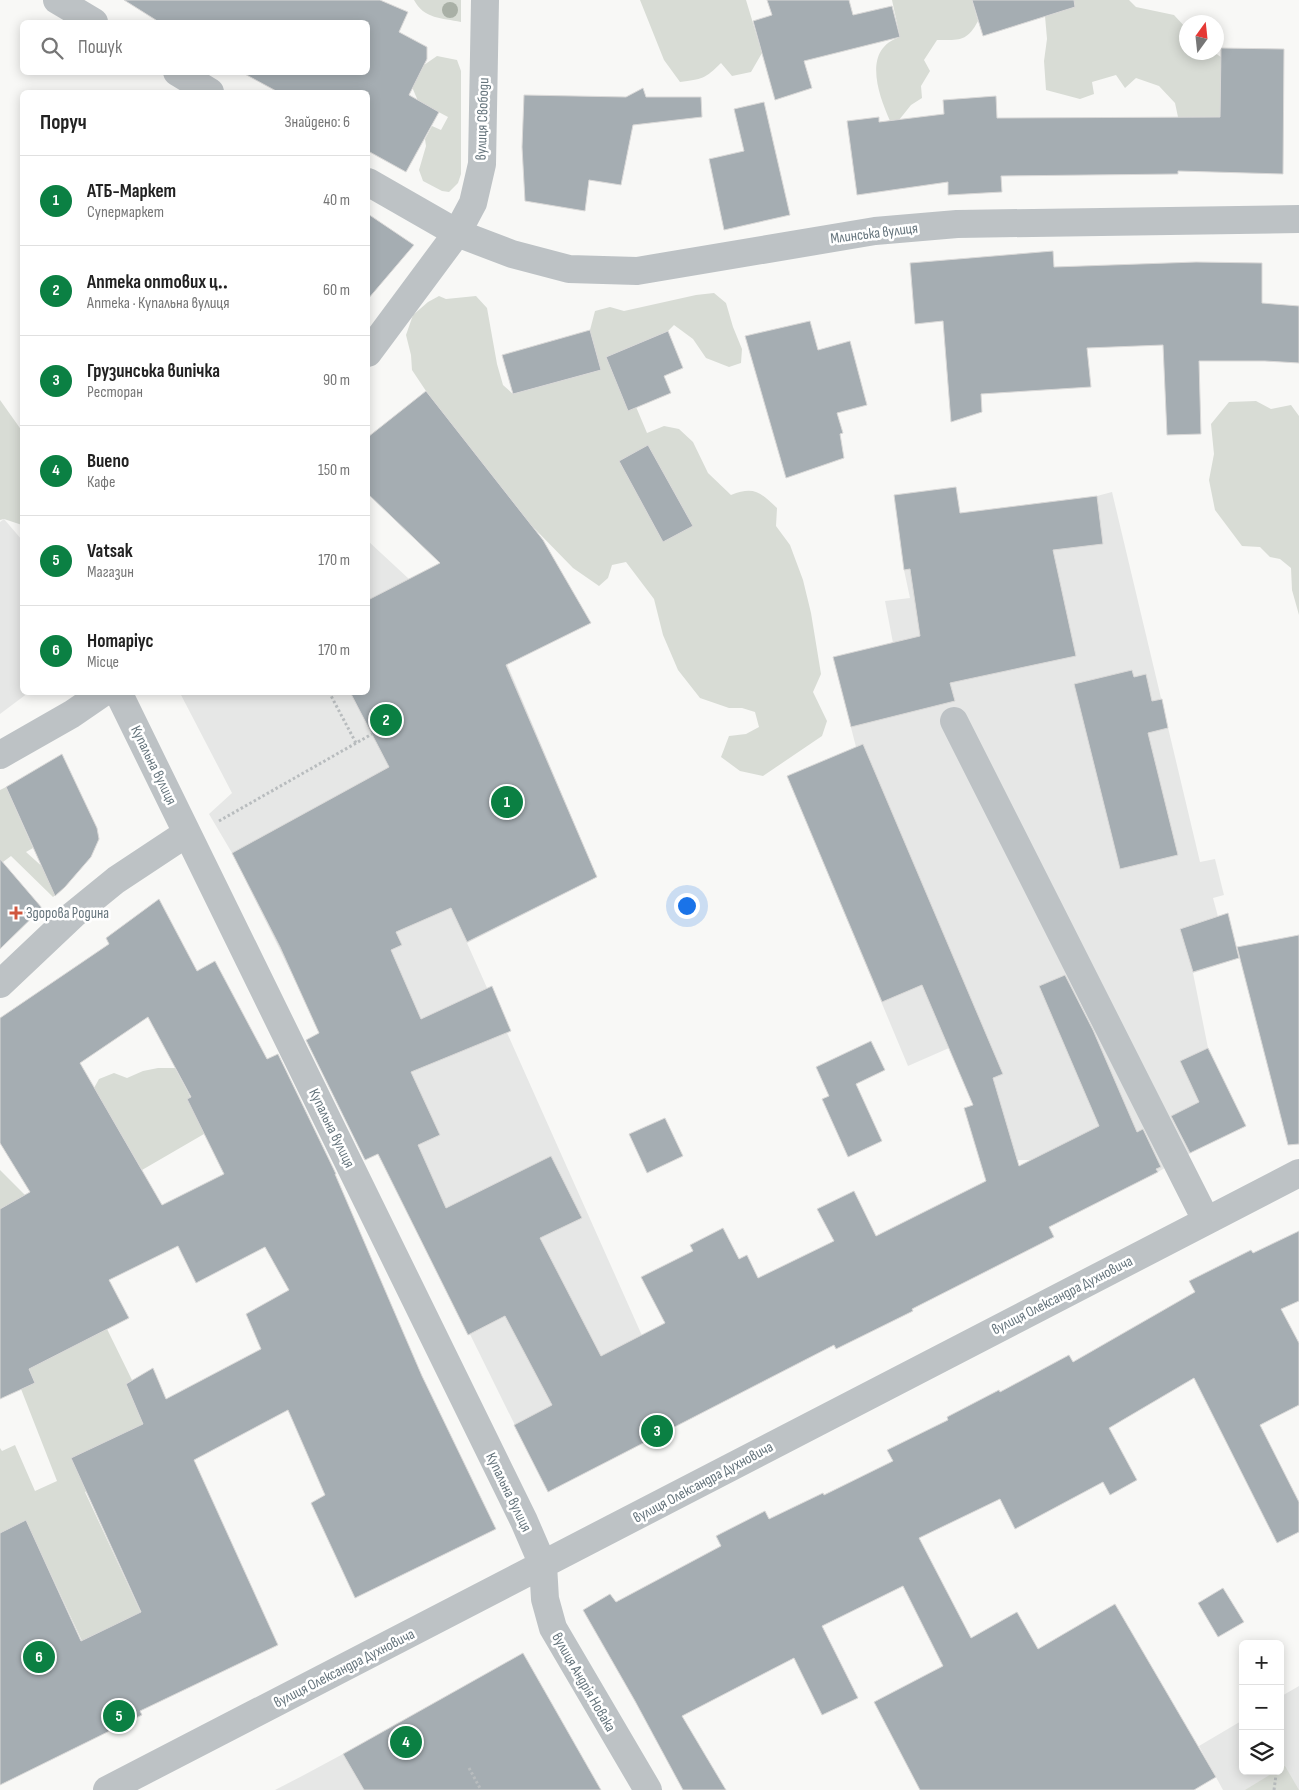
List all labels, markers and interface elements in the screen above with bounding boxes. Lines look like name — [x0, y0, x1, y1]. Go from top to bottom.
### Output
north arrow — [1179, 15, 1224, 60]
search box — [20, 20, 370, 75]
icon: search — [38, 34, 66, 62]
text: Пошук — [78, 36, 122, 59]
street label: вулиця Свободи — [472, 77, 493, 161]
text: Поруч — [40, 110, 87, 135]
text: Знайдено: 6 — [284, 113, 350, 132]
text: АТБ-Маркет — [87, 180, 176, 203]
text: 1 — [53, 191, 59, 210]
text: 40 m — [323, 191, 350, 210]
text: Супермаркет — [87, 203, 164, 222]
street label: Млинська вулиця — [829, 219, 919, 248]
text: Аптека оптових ц‥ — [87, 271, 228, 294]
text: 2 — [52, 281, 60, 300]
text: 60 m — [323, 281, 350, 300]
text: Аптека · Купальна вулиця — [87, 294, 229, 313]
text: Грузинська випічка — [87, 360, 220, 383]
text: 3 — [52, 371, 60, 390]
text: 90 m — [323, 371, 350, 390]
text: Ресторан — [87, 383, 143, 402]
text: Bueno — [87, 450, 129, 473]
text: 4 — [52, 461, 60, 480]
text: 150 m — [318, 461, 350, 480]
text: Кафе — [87, 473, 115, 492]
text: Vatsak — [87, 540, 133, 563]
text: 5 — [52, 551, 60, 570]
text: 170 m — [318, 551, 350, 570]
text: Магазин — [87, 563, 134, 582]
text: Нотаріус — [87, 630, 154, 653]
text: 6 — [52, 641, 60, 660]
text: 170 m — [318, 641, 350, 660]
text: Місце — [87, 653, 119, 672]
pin: 2 — [370, 701, 402, 739]
street label: Купальна вулиця — [126, 723, 181, 808]
pin: 1 — [491, 783, 523, 821]
your location — [674, 893, 700, 919]
place label: Здорова Родина — [26, 904, 109, 923]
marker: Здорова Родина — [10, 907, 22, 919]
street label: Купальна вулиця — [304, 1086, 359, 1171]
street label: вулиця Олександра Духновича — [989, 1252, 1136, 1339]
pin: 3 — [641, 1412, 673, 1450]
street label: вулиця Олександра Духновича — [630, 1437, 777, 1527]
street label: Купальна вулиця — [481, 1450, 536, 1535]
street label: вулиця Олександра Духновича — [271, 1625, 418, 1712]
street label: вулиця Андрія Новака — [547, 1629, 620, 1736]
pin: 6 — [23, 1638, 55, 1676]
map controls — [1239, 1640, 1284, 1775]
button: + — [1239, 1640, 1284, 1685]
button: − — [1239, 1685, 1284, 1730]
pin: 5 — [103, 1697, 135, 1735]
pin: 4 — [390, 1723, 422, 1761]
button: layers — [1239, 1730, 1284, 1775]

